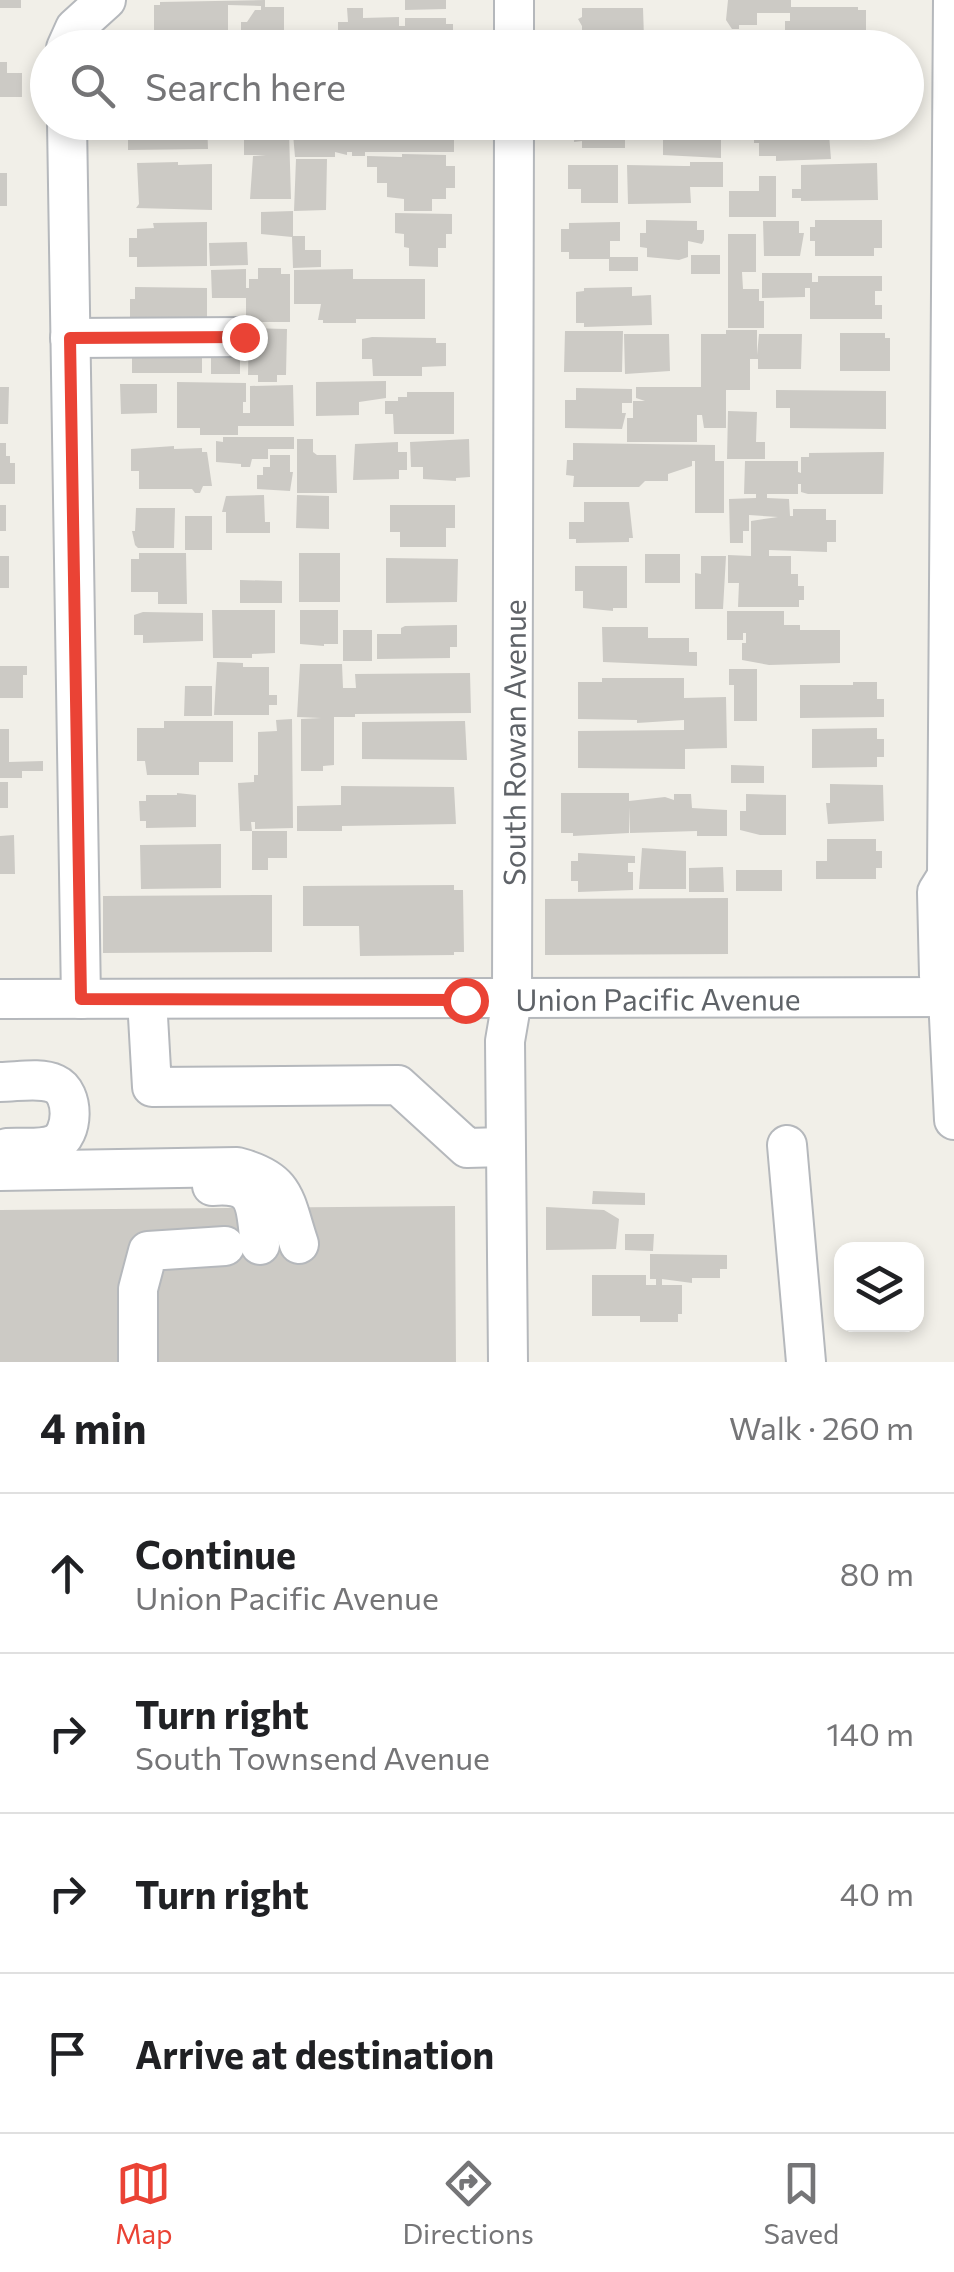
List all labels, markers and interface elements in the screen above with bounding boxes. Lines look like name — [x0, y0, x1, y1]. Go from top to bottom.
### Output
search box — [30, 30, 924, 140]
icon: search — [65, 58, 120, 113]
text: Search here — [145, 62, 346, 109]
route end — [222, 315, 268, 361]
street label: South Rowan Avenue — [494, 599, 531, 886]
route start — [443, 978, 489, 1024]
street label: Union Pacific Avenue — [515, 979, 801, 1016]
map controls — [834, 1242, 924, 1332]
button: layers — [834, 1242, 924, 1332]
text: 4 min — [40, 1401, 146, 1453]
text: Walk · 260 m — [729, 1407, 914, 1447]
text: Continue — [135, 1530, 296, 1577]
icon: ahead — [40, 1546, 95, 1601]
text: 80 m — [840, 1553, 914, 1593]
text: Union Pacific Avenue — [135, 1577, 439, 1617]
text: Turn right — [135, 1690, 309, 1737]
icon: right — [40, 1706, 95, 1761]
text: 140 m — [826, 1713, 914, 1753]
text: South Townsend Avenue — [135, 1737, 490, 1777]
icon: right — [40, 1866, 95, 1921]
text: Turn right — [135, 1870, 309, 1917]
text: 40 m — [840, 1873, 914, 1913]
icon: arrive — [40, 2026, 95, 2081]
text: Arrive at destination — [135, 2030, 494, 2077]
tab: Map — [115, 2156, 173, 2250]
tab: Directions — [402, 2156, 534, 2250]
tab: Saved — [764, 2156, 839, 2250]

